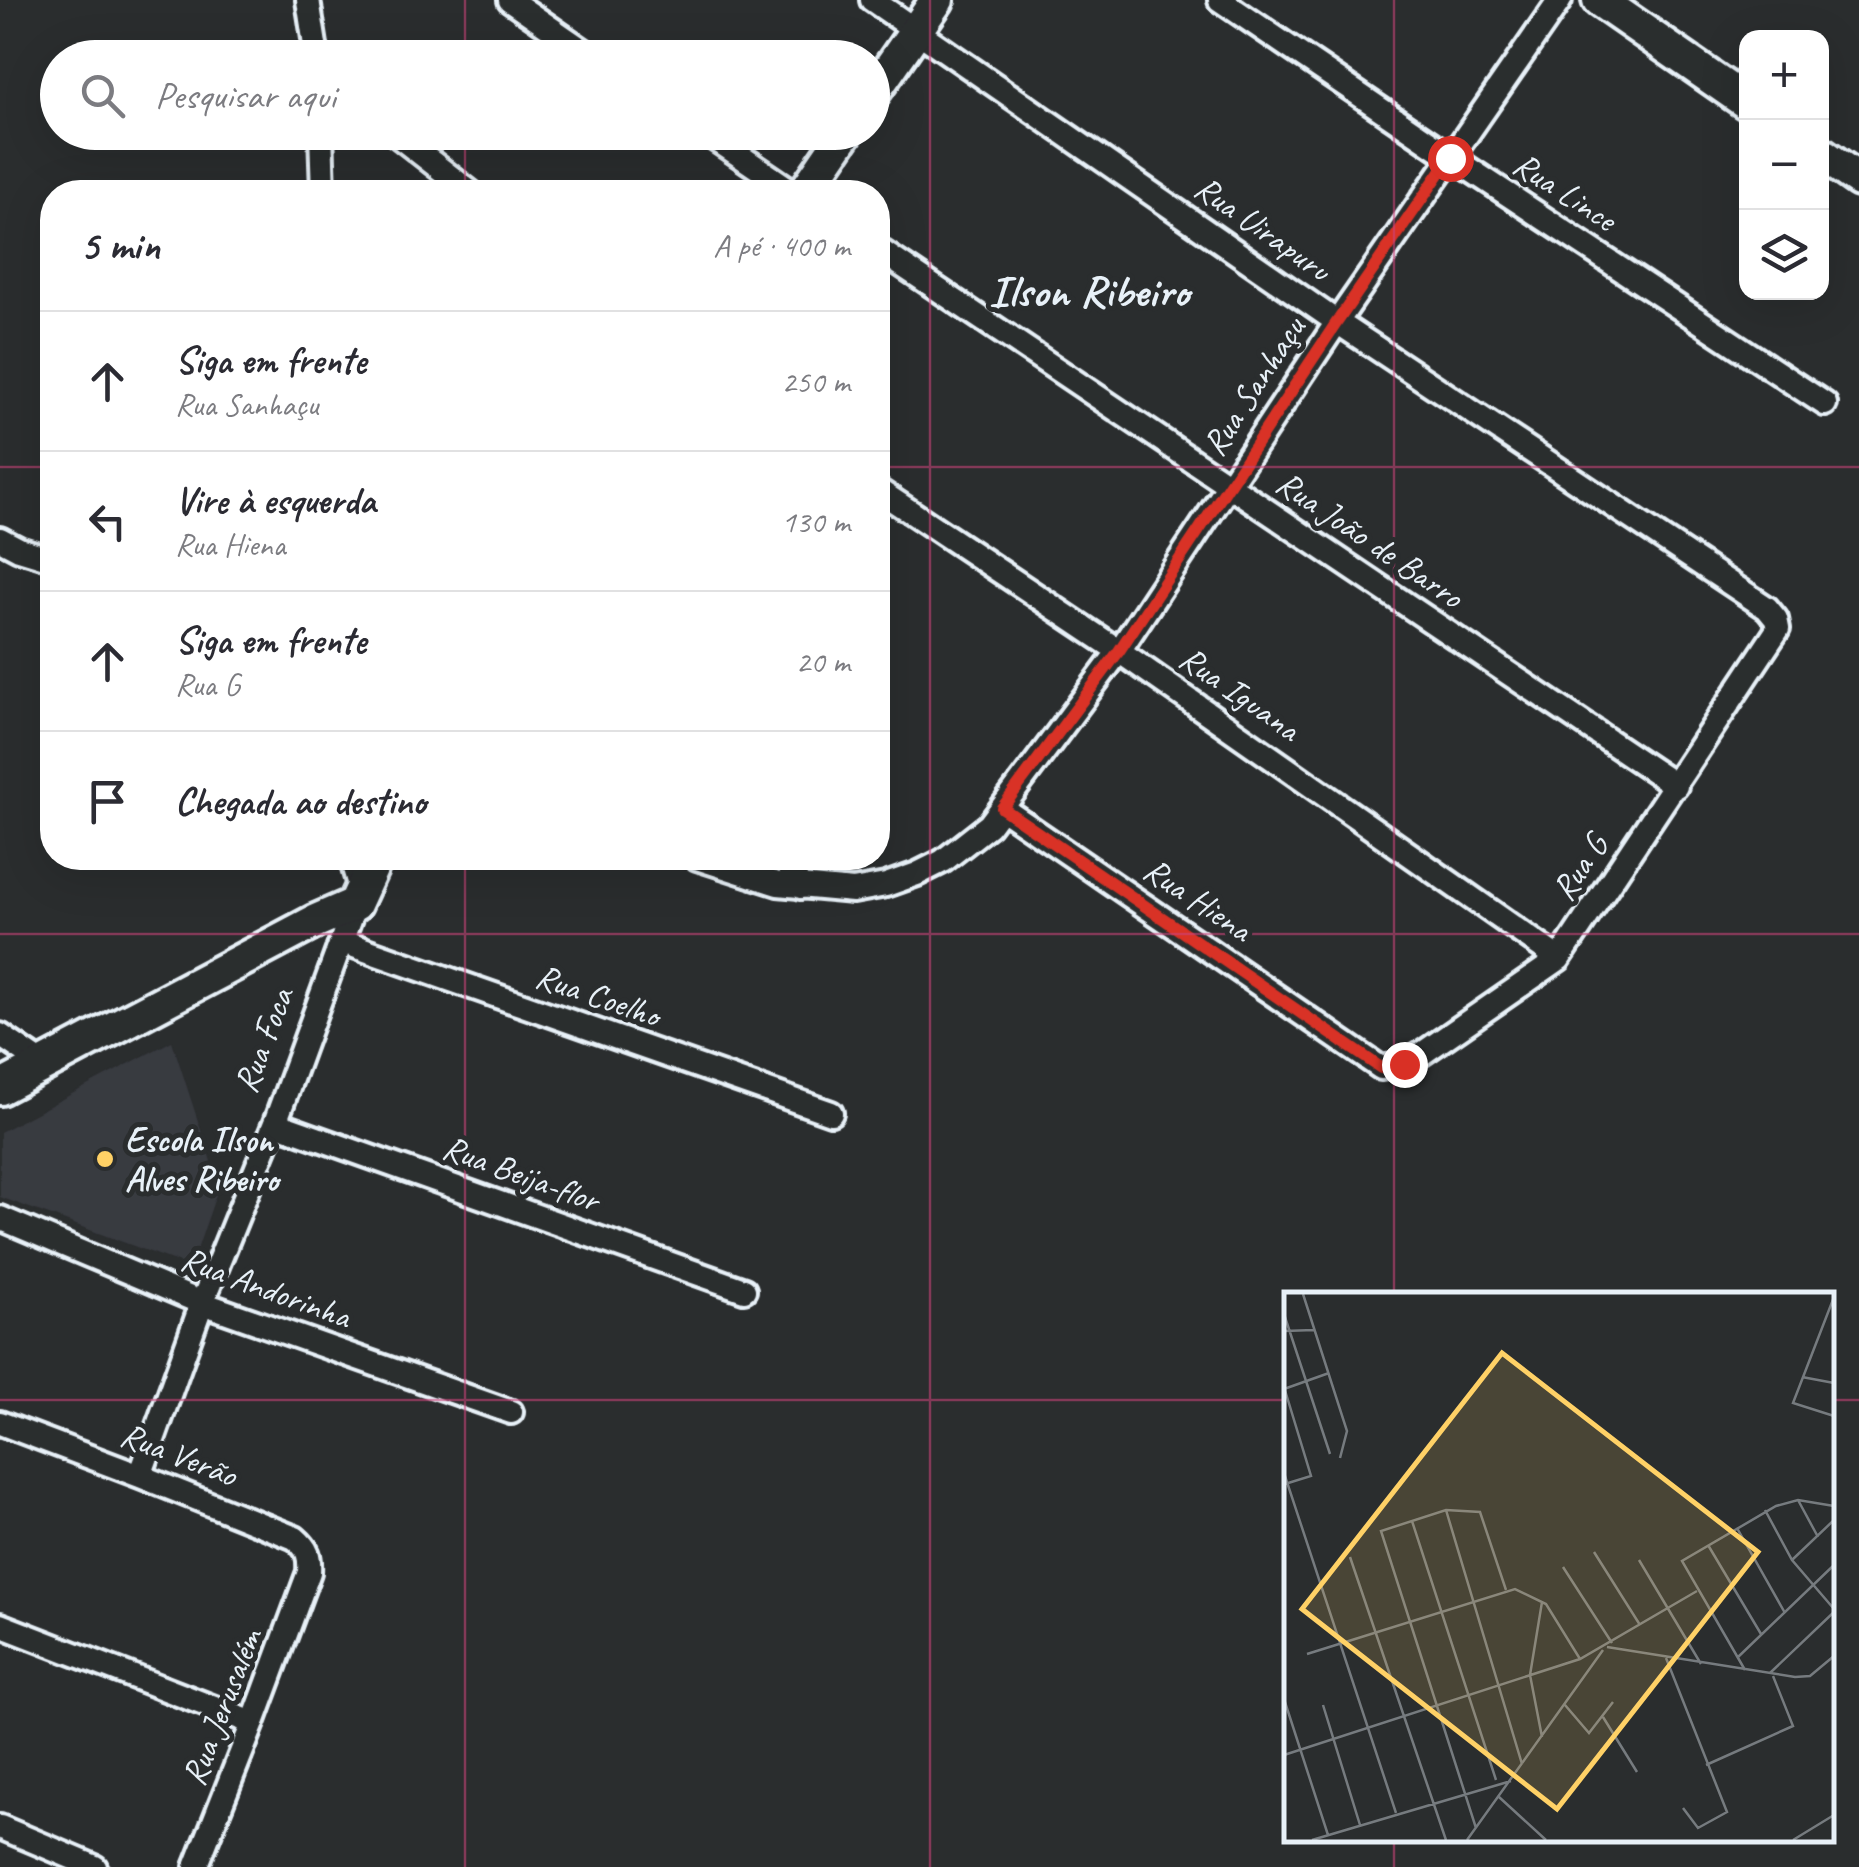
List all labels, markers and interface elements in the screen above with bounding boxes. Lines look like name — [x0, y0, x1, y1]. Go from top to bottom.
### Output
map controls — [1739, 30, 1829, 300]
button: + — [1739, 30, 1829, 120]
search box — [40, 40, 890, 150]
icon: search — [75, 68, 130, 123]
text: Pesquisar aqui — [155, 72, 336, 119]
button: − — [1739, 120, 1829, 210]
route start — [1428, 136, 1474, 182]
street label: Rua Lince — [1505, 141, 1627, 243]
street label: Rua Uirapuru — [1186, 165, 1341, 293]
button: layers — [1739, 210, 1829, 300]
text: 5 min — [80, 219, 160, 272]
text: A pé · 400 m — [713, 225, 850, 266]
district label: Ilson Ribeiro — [989, 263, 1193, 320]
street label: Rua Sanhaçu — [1192, 307, 1316, 464]
text: Siga em frente — [175, 337, 366, 384]
icon: ahead — [80, 354, 135, 409]
text: 250 m — [781, 361, 850, 402]
text: Rua Sanhaçu — [175, 384, 318, 425]
street label: Rua João de Barro — [1268, 460, 1473, 619]
text: Vire à esquerda — [175, 477, 375, 524]
icon: left — [80, 494, 135, 549]
text: 130 m — [781, 501, 850, 542]
text: Rua Hiena — [175, 524, 285, 565]
text: Siga em frente — [175, 617, 366, 664]
icon: ahead — [80, 634, 135, 689]
street label: Rua Iguana — [1171, 636, 1310, 752]
text: 20 m — [796, 641, 850, 682]
text: Rua G — [175, 664, 240, 705]
icon: arrive — [80, 774, 135, 829]
text: Chegada ao destino — [175, 778, 426, 825]
street label: Rua G — [1541, 822, 1620, 909]
street label: Rua Hiena — [1135, 847, 1262, 953]
street label: Rua Coelho — [530, 953, 669, 1039]
street label: Rua Foca — [223, 979, 305, 1099]
route end — [1382, 1042, 1428, 1088]
place label: Escola Ilson Alves Ribeiro — [125, 1117, 282, 1202]
street label: Rua Beija-flor — [437, 1125, 608, 1224]
marker: Escola Ilson Alves Ribeiro — [94, 1148, 116, 1170]
street label: Rua Andorinha — [175, 1236, 359, 1340]
inset map — [1284, 1292, 1834, 1842]
street label: Rua Verão — [114, 1412, 245, 1498]
street label: Rua Jerusalém — [171, 1620, 273, 1792]

